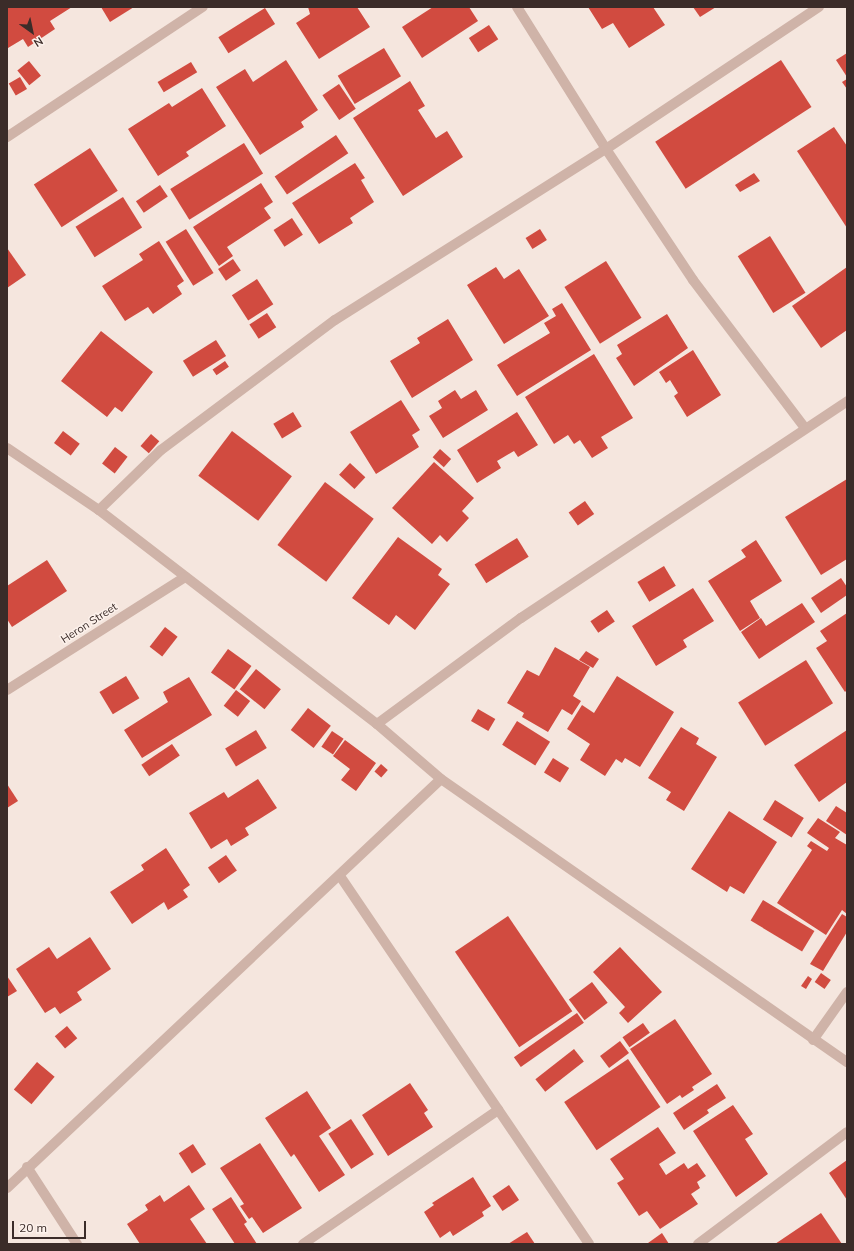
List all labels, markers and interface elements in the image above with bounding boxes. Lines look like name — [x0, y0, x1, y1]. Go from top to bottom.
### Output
north arrow — [12, 12, 52, 52]
text: N — [31, 34, 46, 50]
street label: Heron Street — [58, 600, 120, 646]
scale bar — [14, 1213, 88, 1239]
text: 20 m — [19, 1220, 47, 1235]

